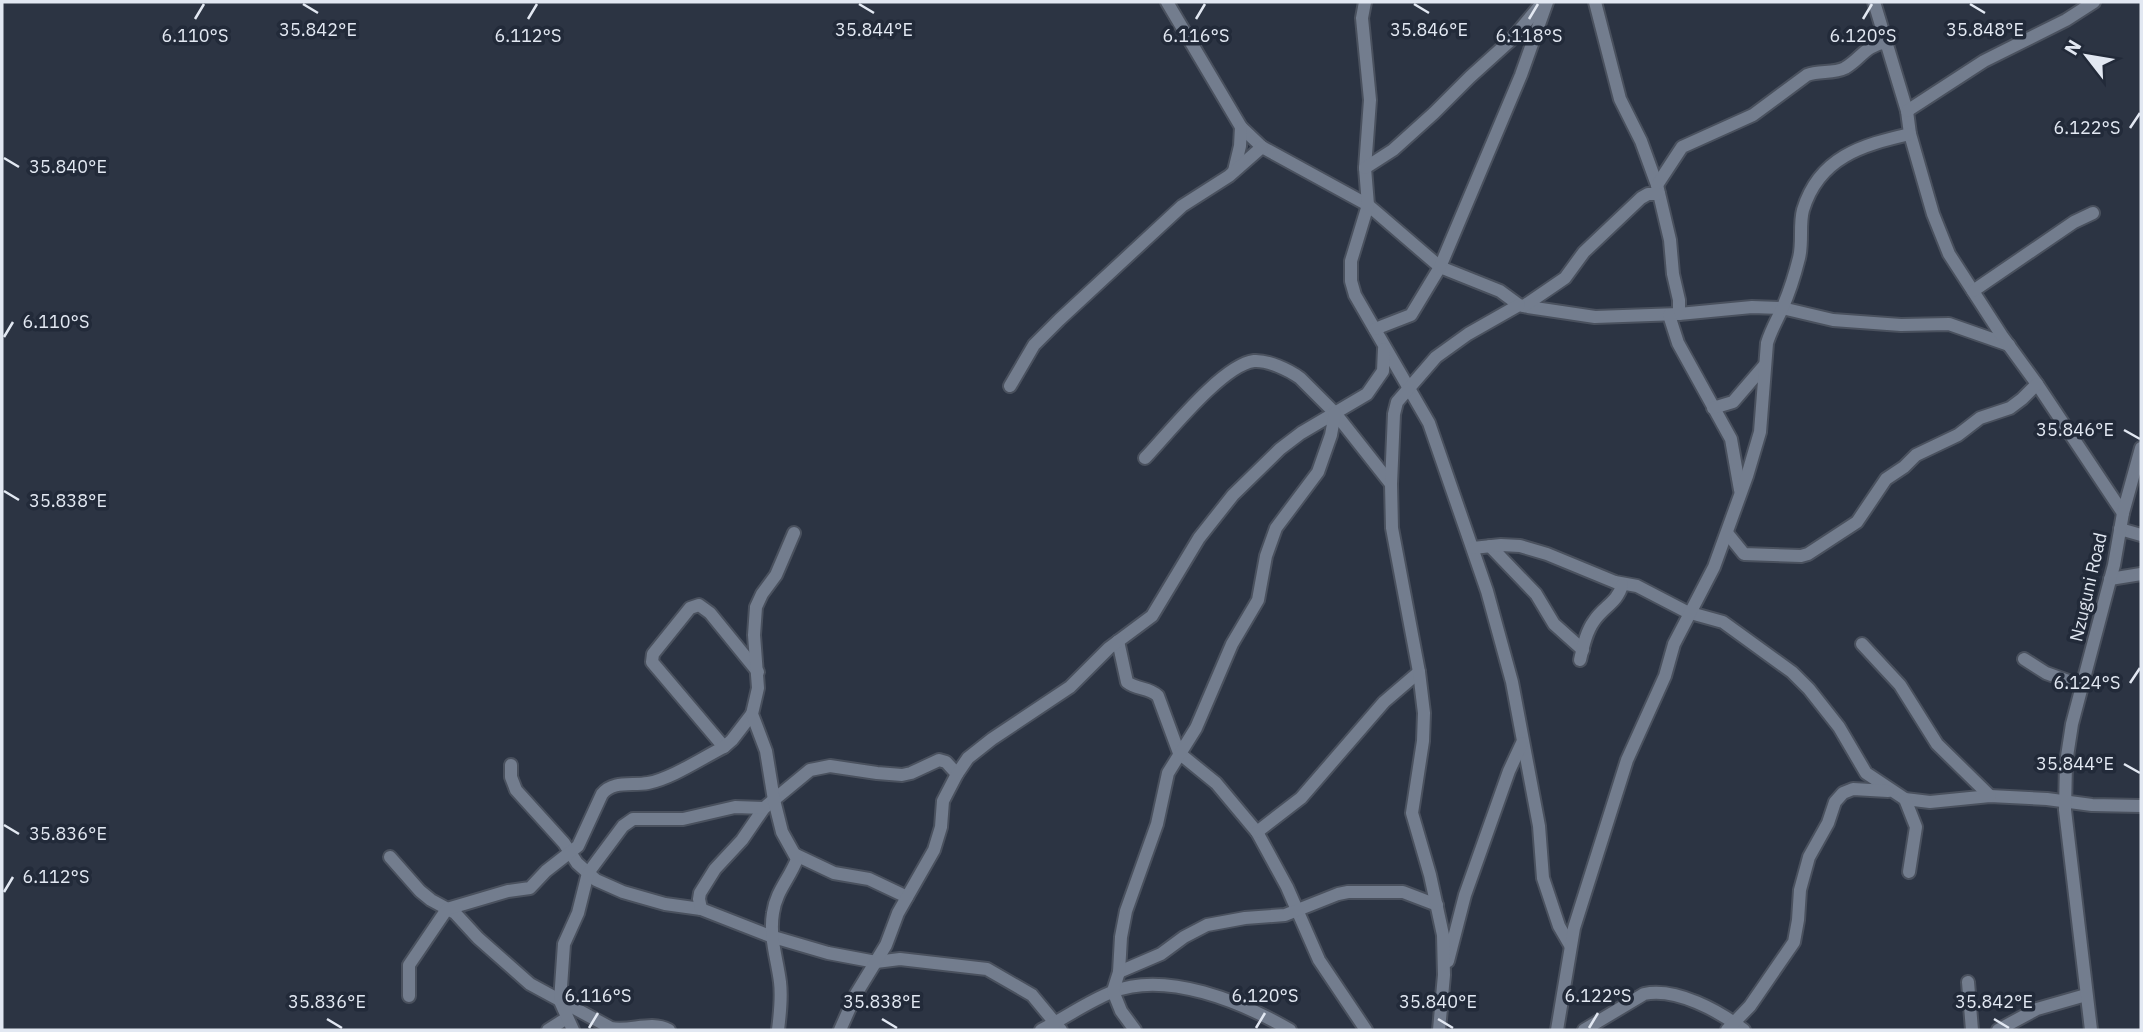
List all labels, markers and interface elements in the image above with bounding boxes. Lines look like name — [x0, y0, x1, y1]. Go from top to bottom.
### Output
text: 35.842°E — [279, 18, 357, 41]
text: 35.844°E — [835, 18, 913, 41]
text: 35.846°E — [1390, 18, 1468, 41]
text: 35.848°E — [1946, 18, 2024, 41]
north arrow — [2052, 21, 2122, 91]
text: 6.110°S — [162, 24, 228, 47]
text: 6.112°S — [495, 24, 561, 47]
text: 6.116°S — [1163, 24, 1229, 47]
text: 6.118°S — [1496, 24, 1562, 47]
text: 6.120°S — [1830, 24, 1896, 47]
text: N — [2059, 35, 2086, 59]
text: 6.122°S — [2054, 116, 2120, 139]
text: 35.840°E — [29, 155, 107, 178]
text: 6.110°S — [23, 310, 89, 333]
text: 35.846°E — [2036, 418, 2114, 441]
text: 35.838°E — [29, 489, 107, 512]
street label: Nzuguni Road — [2064, 530, 2112, 644]
text: 6.124°S — [2054, 671, 2120, 694]
text: 35.844°E — [2036, 752, 2114, 775]
text: 35.836°E — [29, 822, 107, 845]
text: 6.112°S — [23, 865, 89, 888]
text: 6.116°S — [565, 984, 631, 1007]
text: 6.120°S — [1232, 984, 1298, 1007]
text: 6.122°S — [1565, 984, 1631, 1007]
text: 35.836°E — [288, 990, 366, 1013]
text: 35.838°E — [843, 990, 921, 1013]
text: 35.840°E — [1399, 990, 1477, 1013]
text: 35.842°E — [1955, 990, 2033, 1013]

